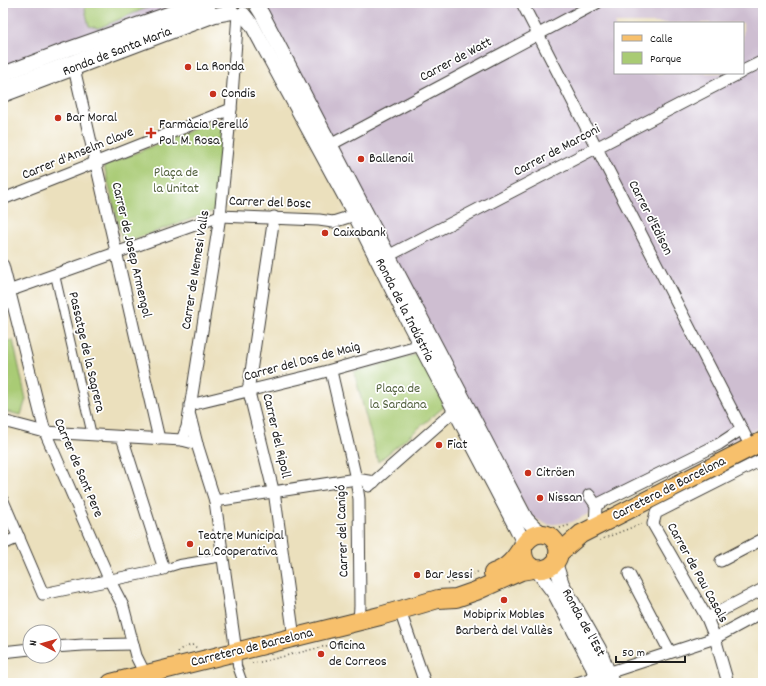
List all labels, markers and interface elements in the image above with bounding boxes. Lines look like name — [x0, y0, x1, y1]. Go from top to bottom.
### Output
street label: Ronda de Santa Maria — [60, 22, 175, 82]
legend — [614, 22, 744, 74]
text: Calle — [650, 31, 673, 48]
street label: Carrer de Watt — [416, 33, 496, 87]
text: Parque — [650, 51, 681, 68]
place label: La Ronda — [196, 57, 245, 77]
marker: La Ronda — [183, 62, 193, 72]
place label: Condis — [221, 84, 256, 104]
marker: Condis — [208, 89, 218, 99]
place label: Bar Moral — [66, 108, 118, 128]
marker: Bar Moral — [53, 113, 63, 123]
place label: Farmàcia Perelló Pol. M. Rosa — [159, 115, 248, 151]
street label: Carrer de Marconi — [510, 120, 604, 182]
street label: Carrer d'Anselm Clave — [19, 122, 137, 186]
marker: Farmàcia Perelló Pol. M. Rosa — [146, 128, 156, 138]
place label: Ballenoil — [369, 149, 414, 169]
marker: Ballenoil — [356, 154, 366, 164]
park label: Plaça de la Unitat — [153, 163, 199, 199]
street label: Carrer d'Edison — [623, 177, 677, 259]
street label: Carrer de Josep Armengol — [106, 180, 156, 320]
street label: Carrer del Bosc — [229, 192, 312, 214]
street label: Carrer de Nemesi Valls — [177, 209, 215, 331]
place label: Caixabank — [333, 223, 386, 243]
marker: Caixabank — [320, 228, 330, 238]
street label: Ronda de la Indústria — [369, 255, 439, 366]
street label: Passatge de la Sagrera — [62, 290, 110, 415]
street label: Carrer del Dos de Maig — [242, 337, 362, 387]
park label: Plaça de la Sardana — [369, 379, 427, 415]
street label: Carrer del Ripoll — [257, 392, 296, 481]
street label: Carrer de Sant Pere — [48, 415, 108, 521]
place label: Fiat — [447, 435, 468, 455]
marker: Fiat — [434, 440, 444, 450]
street label: Carretera de Barcelona — [609, 452, 730, 526]
place label: Citröen — [536, 463, 575, 483]
marker: Citröen — [523, 468, 533, 478]
street label: Carrer del Canigó — [331, 484, 355, 578]
place label: Nissan — [548, 488, 582, 508]
marker: Nissan — [535, 493, 545, 503]
street label: Carrer de Pau Casals — [661, 519, 733, 627]
place label: Teatre Municipal La Cooperativa — [198, 526, 285, 562]
marker: Teatre Municipal La Cooperativa — [185, 539, 195, 549]
place label: Bar Jessi — [425, 565, 473, 585]
marker: Bar Jessi — [412, 570, 422, 580]
street label: Ronda de l'Est — [556, 585, 610, 661]
marker: Mobiprix Mobles Barberà del Vallès — [499, 595, 509, 605]
place label: Mobiprix Mobles Barberà del Vallès — [455, 605, 553, 641]
street label: Carretera de Barcelona — [189, 623, 315, 673]
north arrow — [22, 624, 62, 664]
place label: Oficina de Correos — [329, 636, 387, 672]
scale bar — [616, 638, 685, 664]
text: N — [26, 639, 42, 647]
text: 50 m — [622, 645, 645, 662]
marker: Oficina de Correos — [316, 649, 326, 659]

